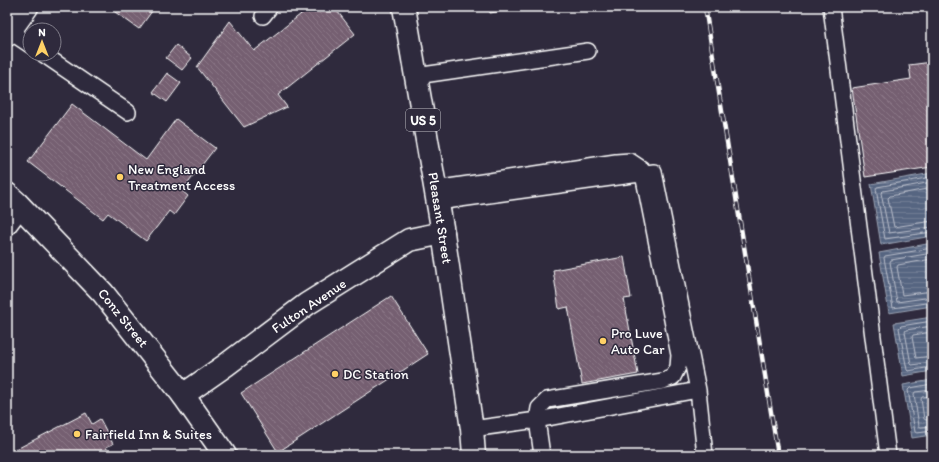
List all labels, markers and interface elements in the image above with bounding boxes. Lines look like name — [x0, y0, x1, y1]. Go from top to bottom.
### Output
north arrow — [22, 22, 62, 62]
text: N — [38, 26, 46, 39]
road number: US 5 — [406, 109, 440, 131]
place label: New England Treatment Access — [128, 161, 235, 194]
street label: Pleasant Street — [424, 171, 456, 265]
marker: New England Treatment Access — [115, 172, 125, 182]
street label: Fulton Avenue — [269, 275, 350, 337]
street label: Conz Street — [94, 285, 152, 351]
place label: Pro Luve Auto Car — [611, 325, 665, 358]
marker: Pro Luve Auto Car — [598, 336, 608, 346]
place label: DC Station — [343, 366, 409, 383]
marker: DC Station — [330, 369, 340, 379]
place label: Fairfield Inn & Suites — [85, 426, 212, 443]
marker: Fairfield Inn & Suites — [72, 429, 82, 439]

